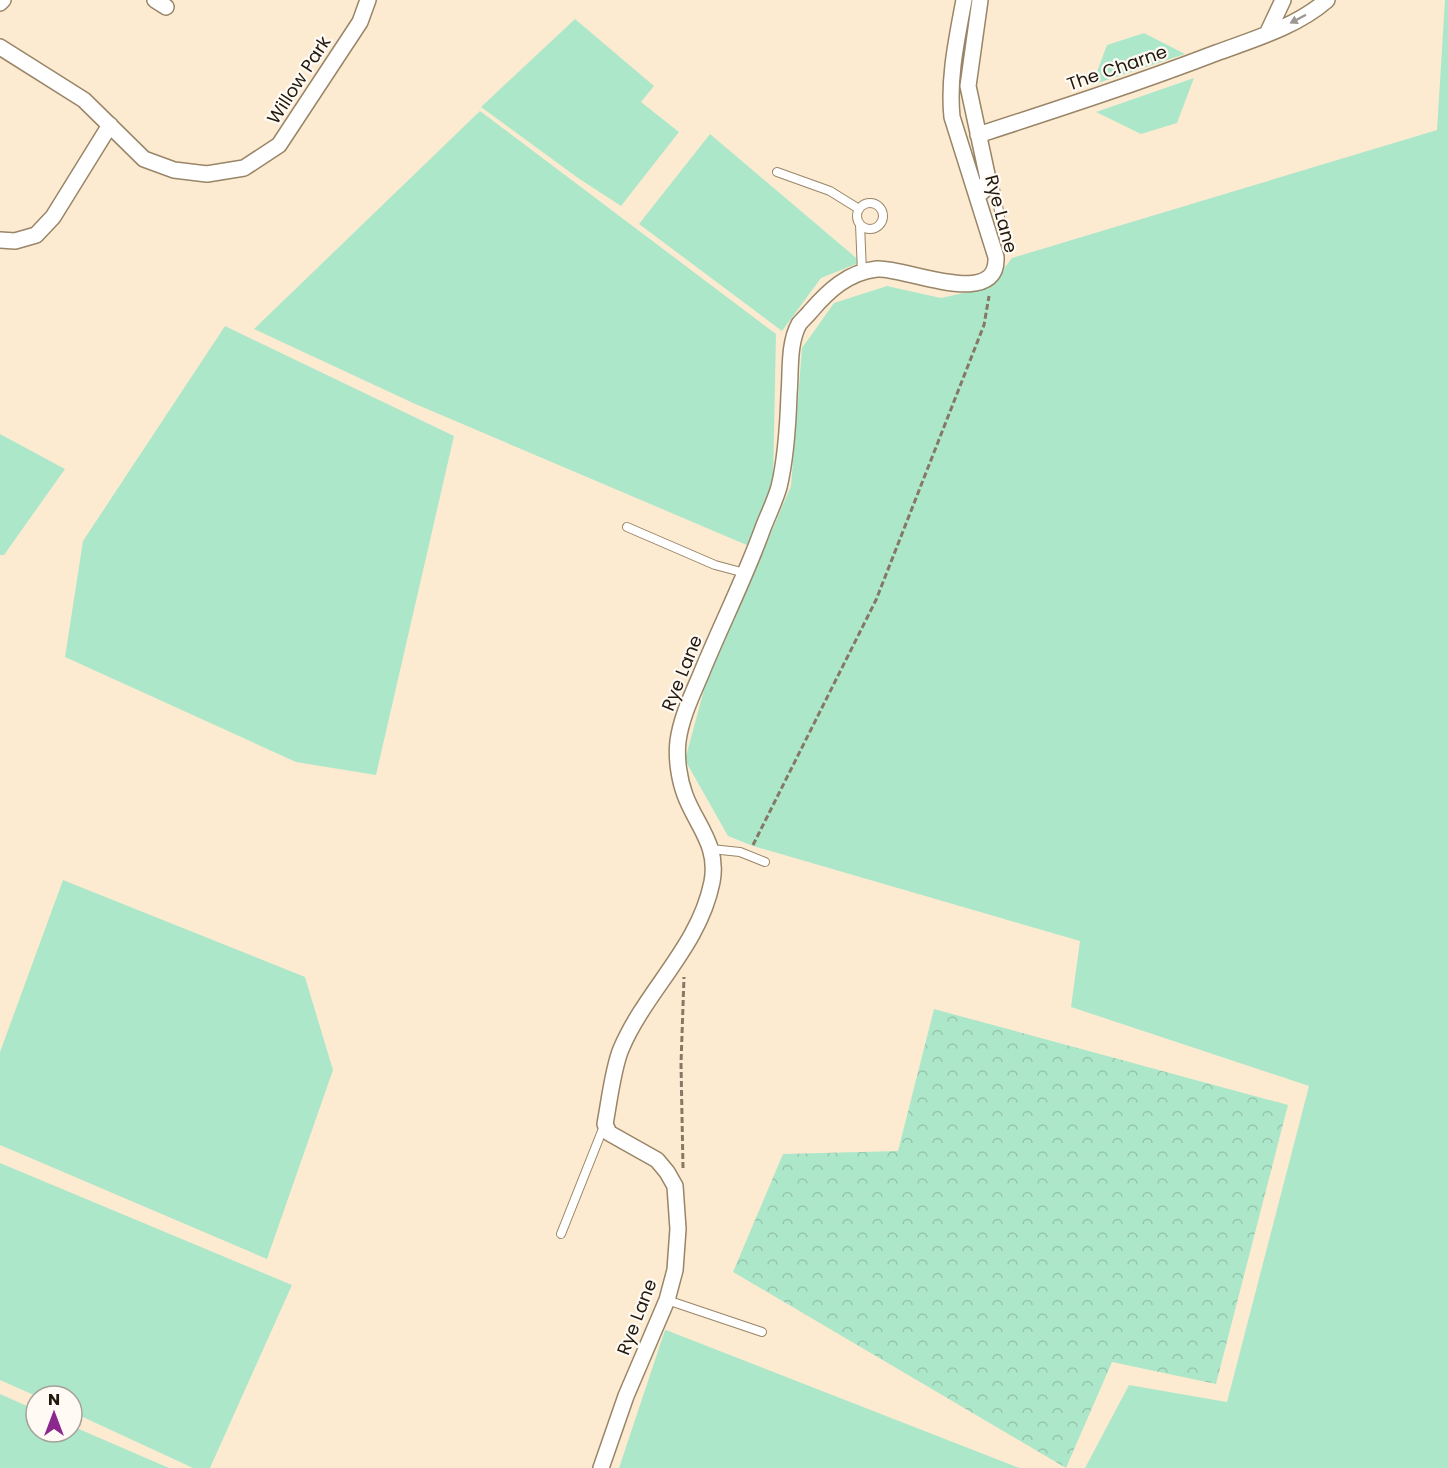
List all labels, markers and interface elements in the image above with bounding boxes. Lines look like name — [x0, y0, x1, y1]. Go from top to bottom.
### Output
one-way arrow — [1289, 14, 1306, 24]
street label: Willow Park — [261, 30, 337, 129]
street label: The Charne — [1064, 39, 1170, 96]
street label: Rye Lane — [979, 172, 1024, 256]
street label: Rye Lane — [655, 631, 708, 714]
street label: Rye Lane — [611, 1275, 662, 1358]
north arrow — [24, 1384, 84, 1444]
text: N — [48, 1388, 60, 1411]

